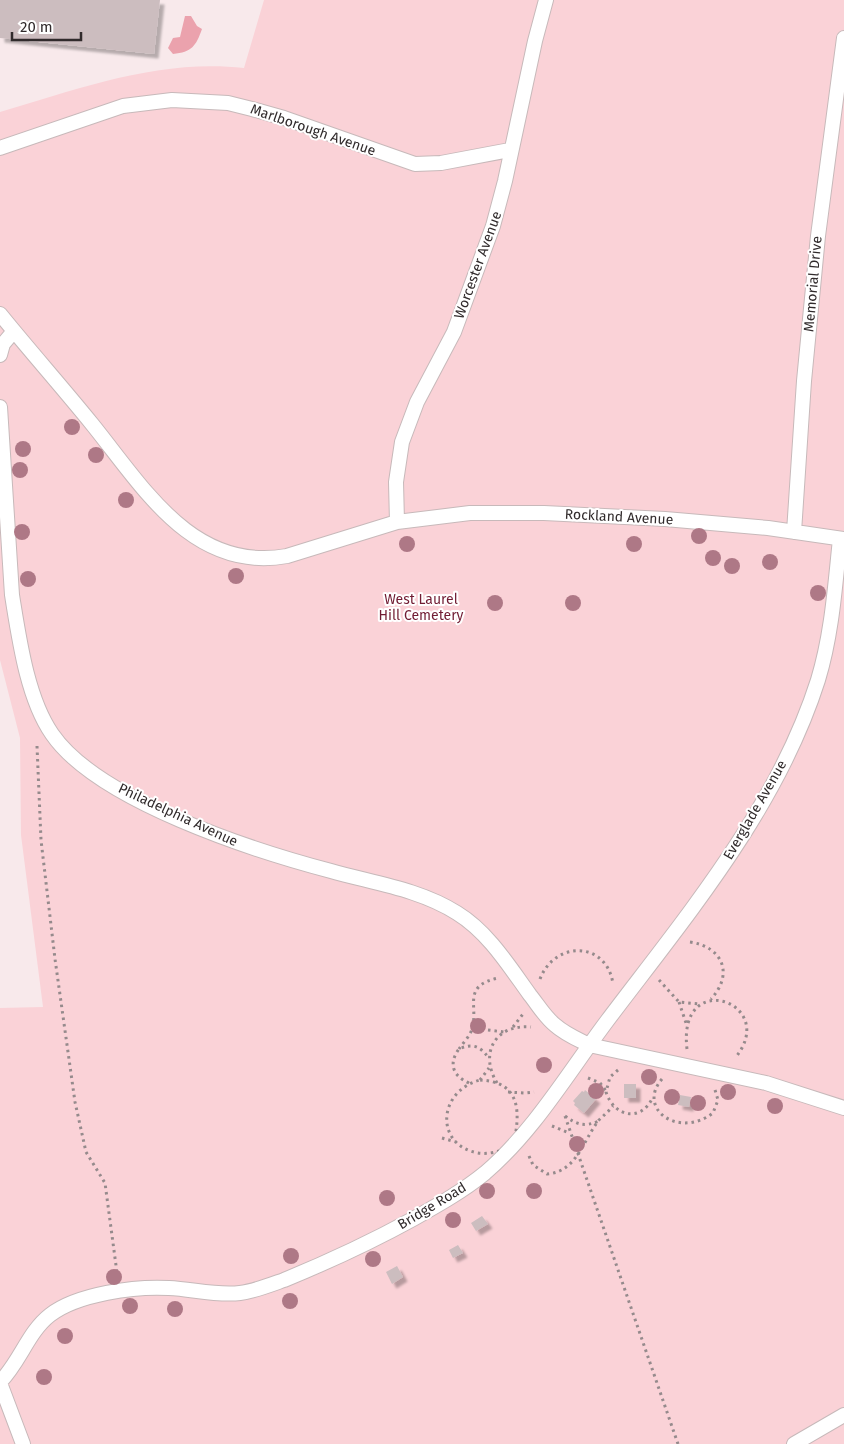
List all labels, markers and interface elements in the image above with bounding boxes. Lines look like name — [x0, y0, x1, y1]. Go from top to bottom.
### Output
scale bar — [12, 10, 81, 42]
text: 20 m — [20, 18, 53, 36]
street label: Marlborough Avenue — [248, 101, 378, 159]
street label: Worcester Avenue — [451, 209, 505, 321]
street label: Memorial Drive — [800, 235, 826, 333]
street label: Rockland Avenue — [564, 506, 674, 528]
park label: West Laurel Hill Cemetery — [379, 591, 464, 624]
street label: Everglade Avenue — [720, 757, 790, 863]
street label: Philadelphia Avenue — [115, 780, 241, 850]
street label: Bridge Road — [395, 1179, 469, 1233]

